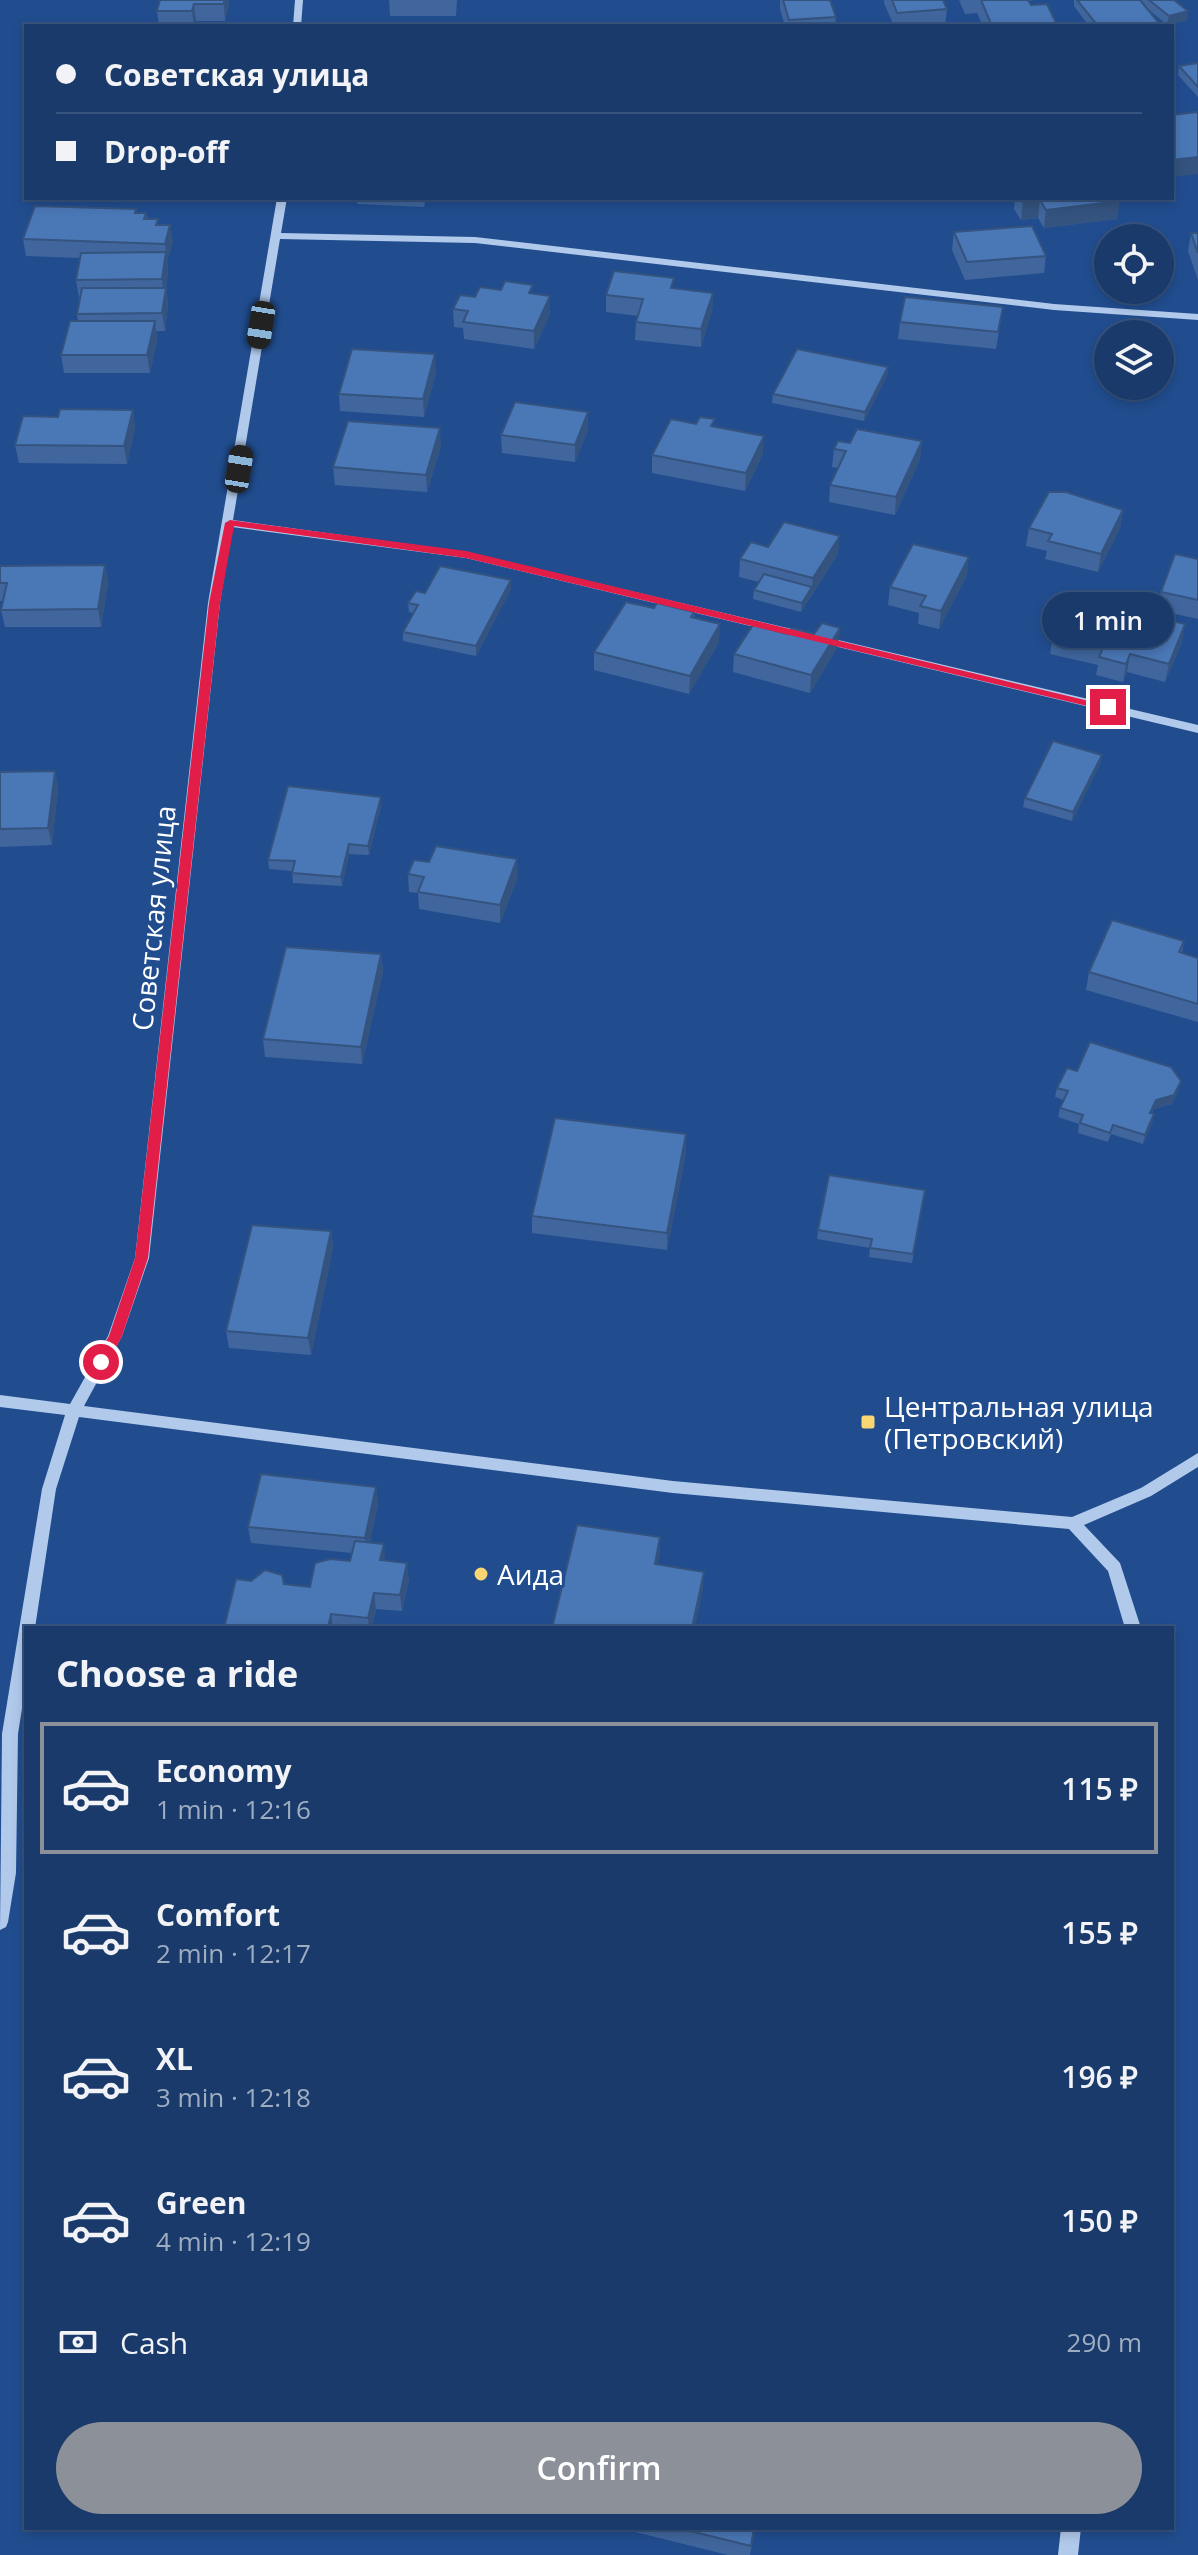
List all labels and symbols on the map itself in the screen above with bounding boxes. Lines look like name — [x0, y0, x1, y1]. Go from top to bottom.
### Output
car — [245, 299, 277, 351]
car — [223, 443, 255, 495]
callout: 1 min — [1042, 591, 1174, 647]
route end — [1090, 689, 1126, 725]
street label: Советская улица — [122, 803, 184, 1033]
route start — [83, 1344, 119, 1380]
place label: Центральная улица (Петровский) — [884, 1387, 1154, 1457]
marker: Центральная улица (Петровский) — [859, 1413, 877, 1431]
place label: Аида — [497, 1555, 564, 1593]
marker: Аида — [472, 1565, 490, 1583]

